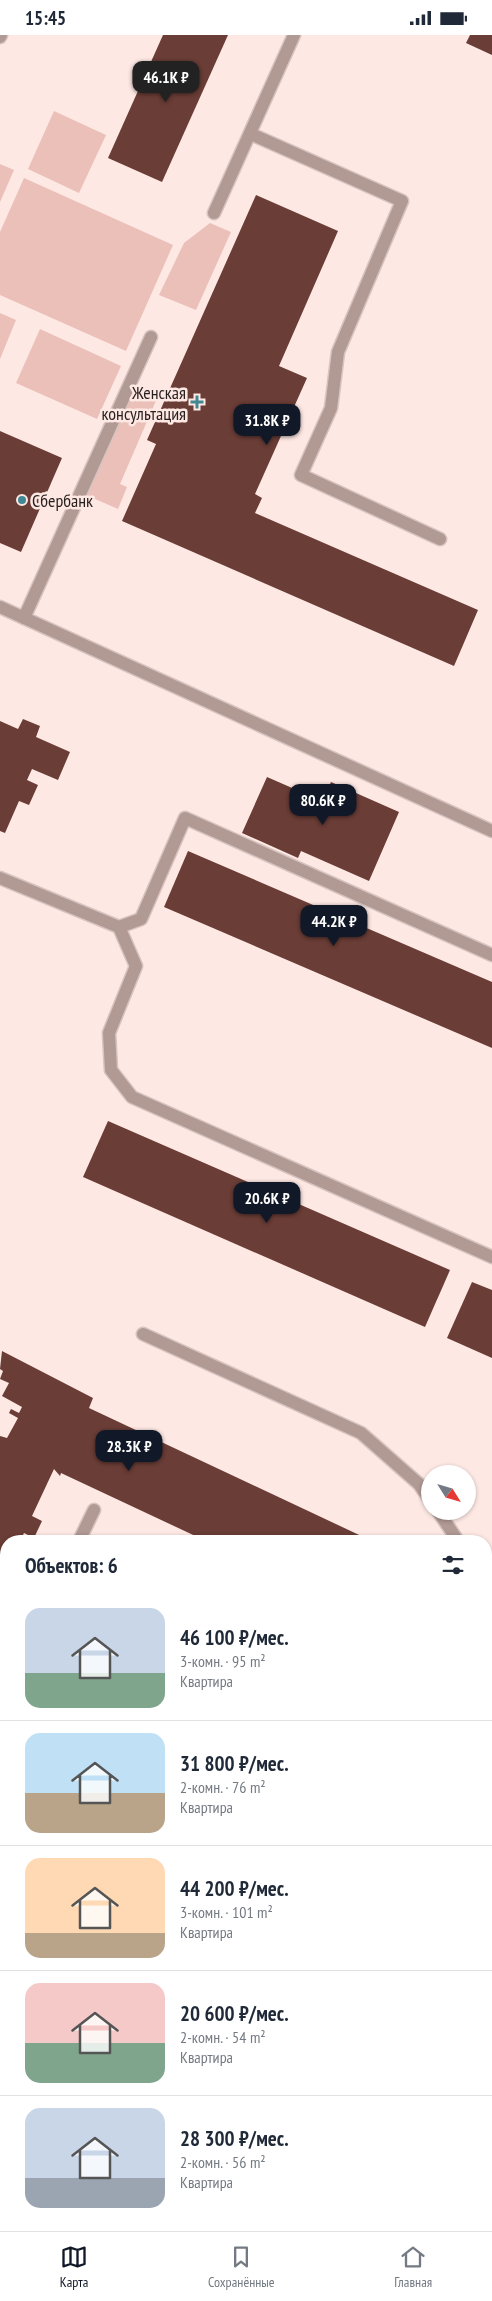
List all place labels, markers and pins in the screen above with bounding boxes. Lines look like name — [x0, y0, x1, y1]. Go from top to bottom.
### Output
pin: 46.1K ₽ — [120, 61, 212, 103]
place label: Женская консультация — [101, 381, 186, 425]
marker: Женская консультация — [190, 395, 204, 409]
pin: 31.8K ₽ — [221, 403, 313, 446]
place label: Сбербанк — [32, 489, 93, 512]
marker: Сбербанк — [16, 494, 28, 506]
pin: 80.6K ₽ — [277, 783, 369, 826]
pin: 44.2K ₽ — [288, 905, 380, 947]
pin: 20.6K ₽ — [221, 1181, 313, 1224]
pin: 28.3K ₽ — [83, 1429, 175, 1472]

